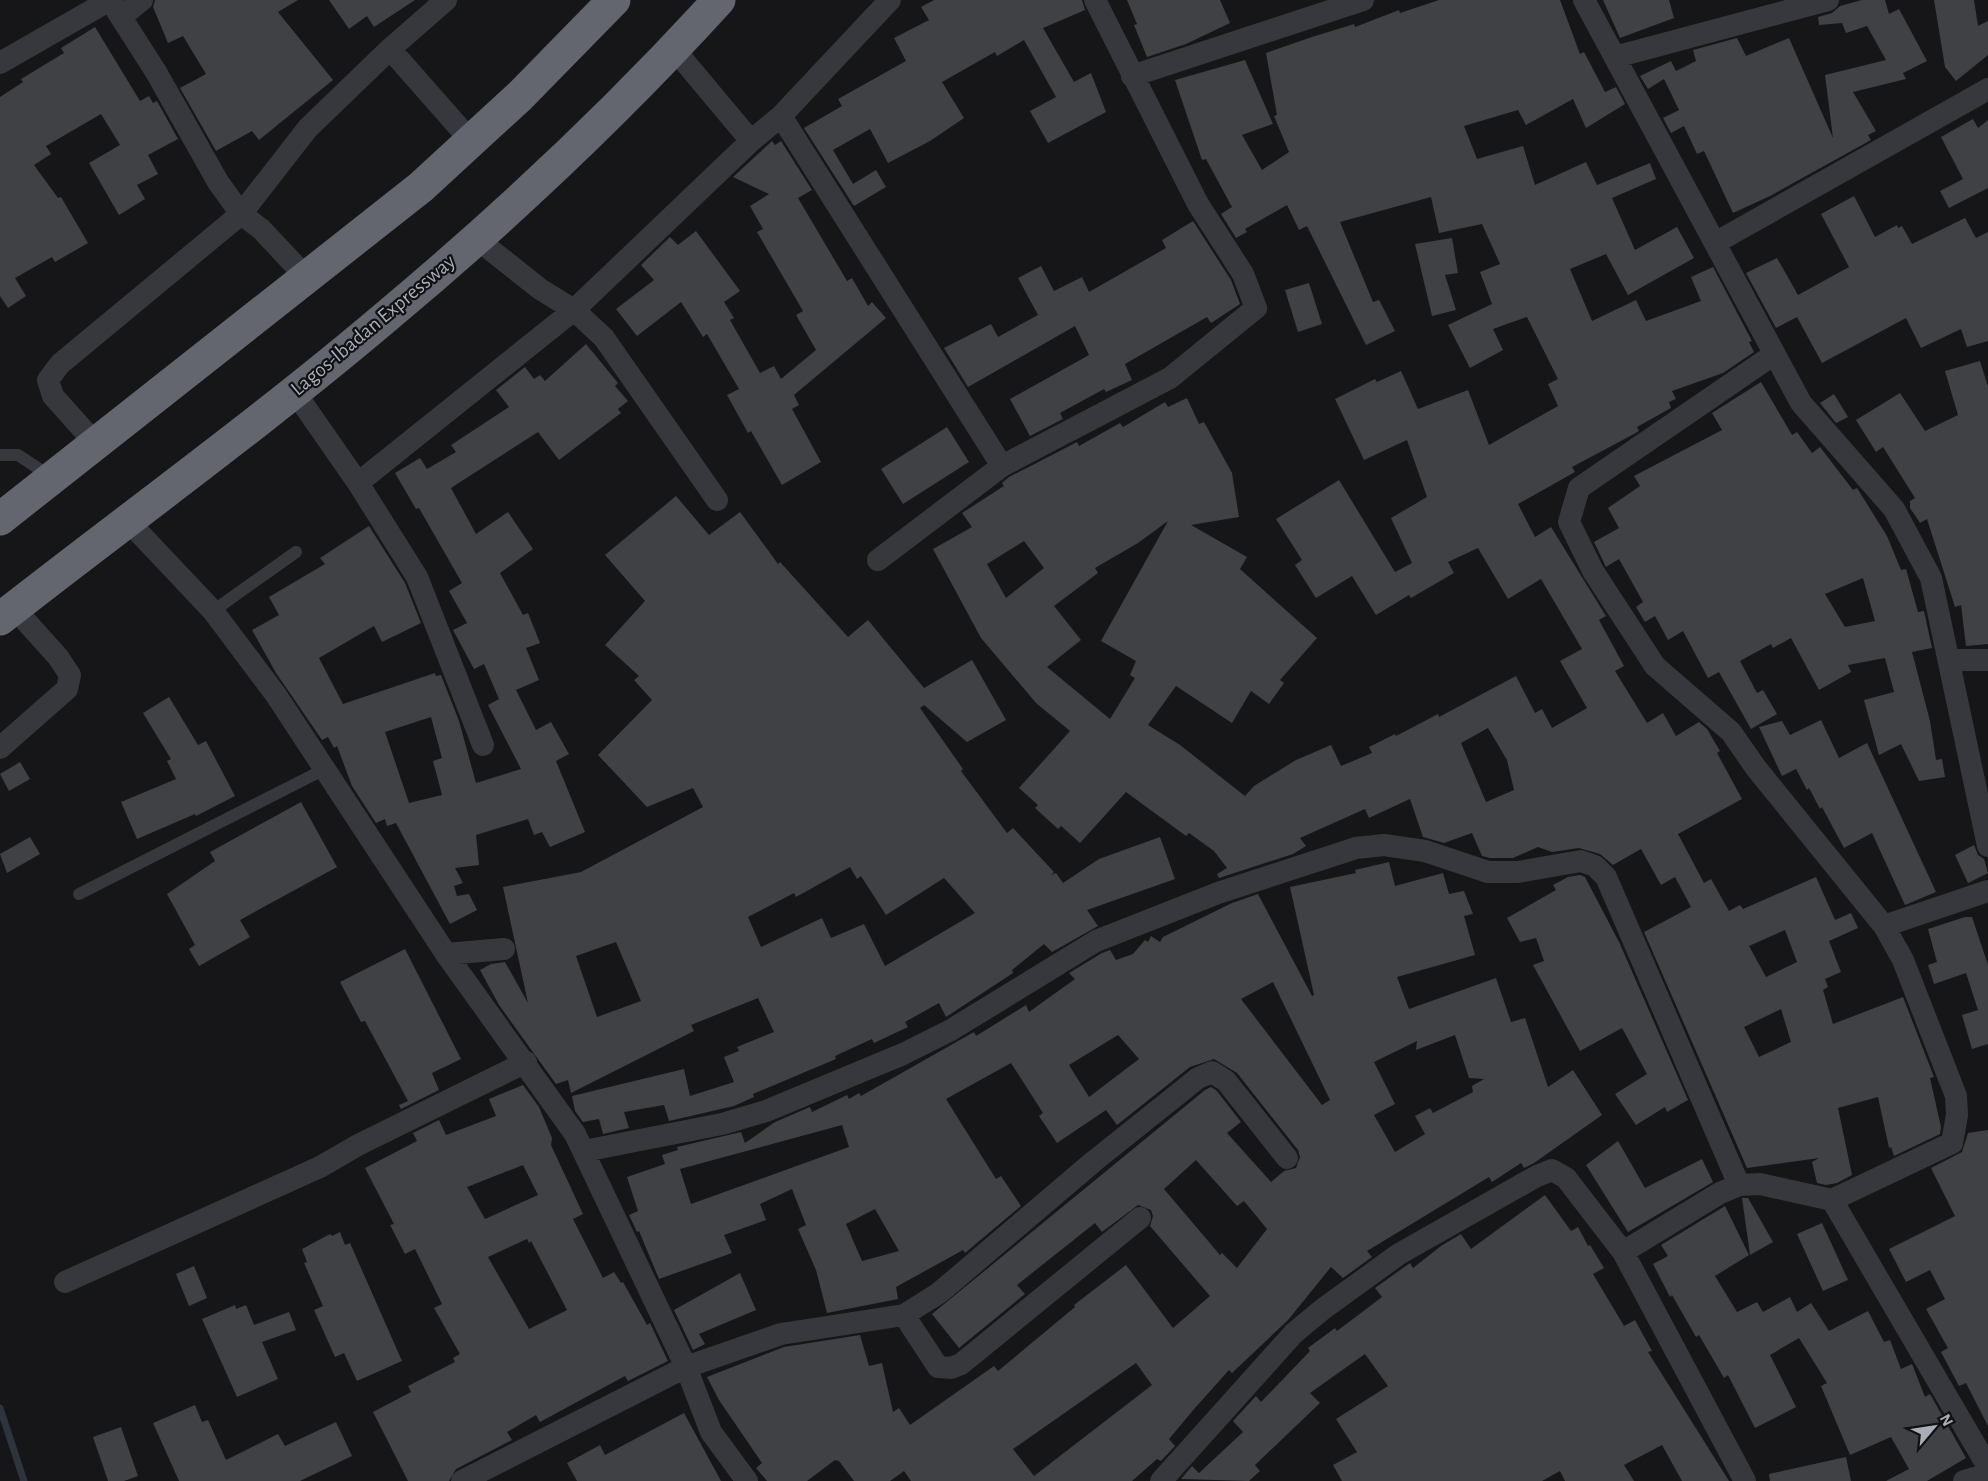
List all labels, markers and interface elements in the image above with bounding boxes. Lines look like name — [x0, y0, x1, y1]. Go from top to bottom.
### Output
street label: Lagos-Ibadan Expressway — [287, 250, 459, 400]
north arrow — [1904, 1397, 1964, 1457]
text: N — [1937, 1411, 1956, 1429]

